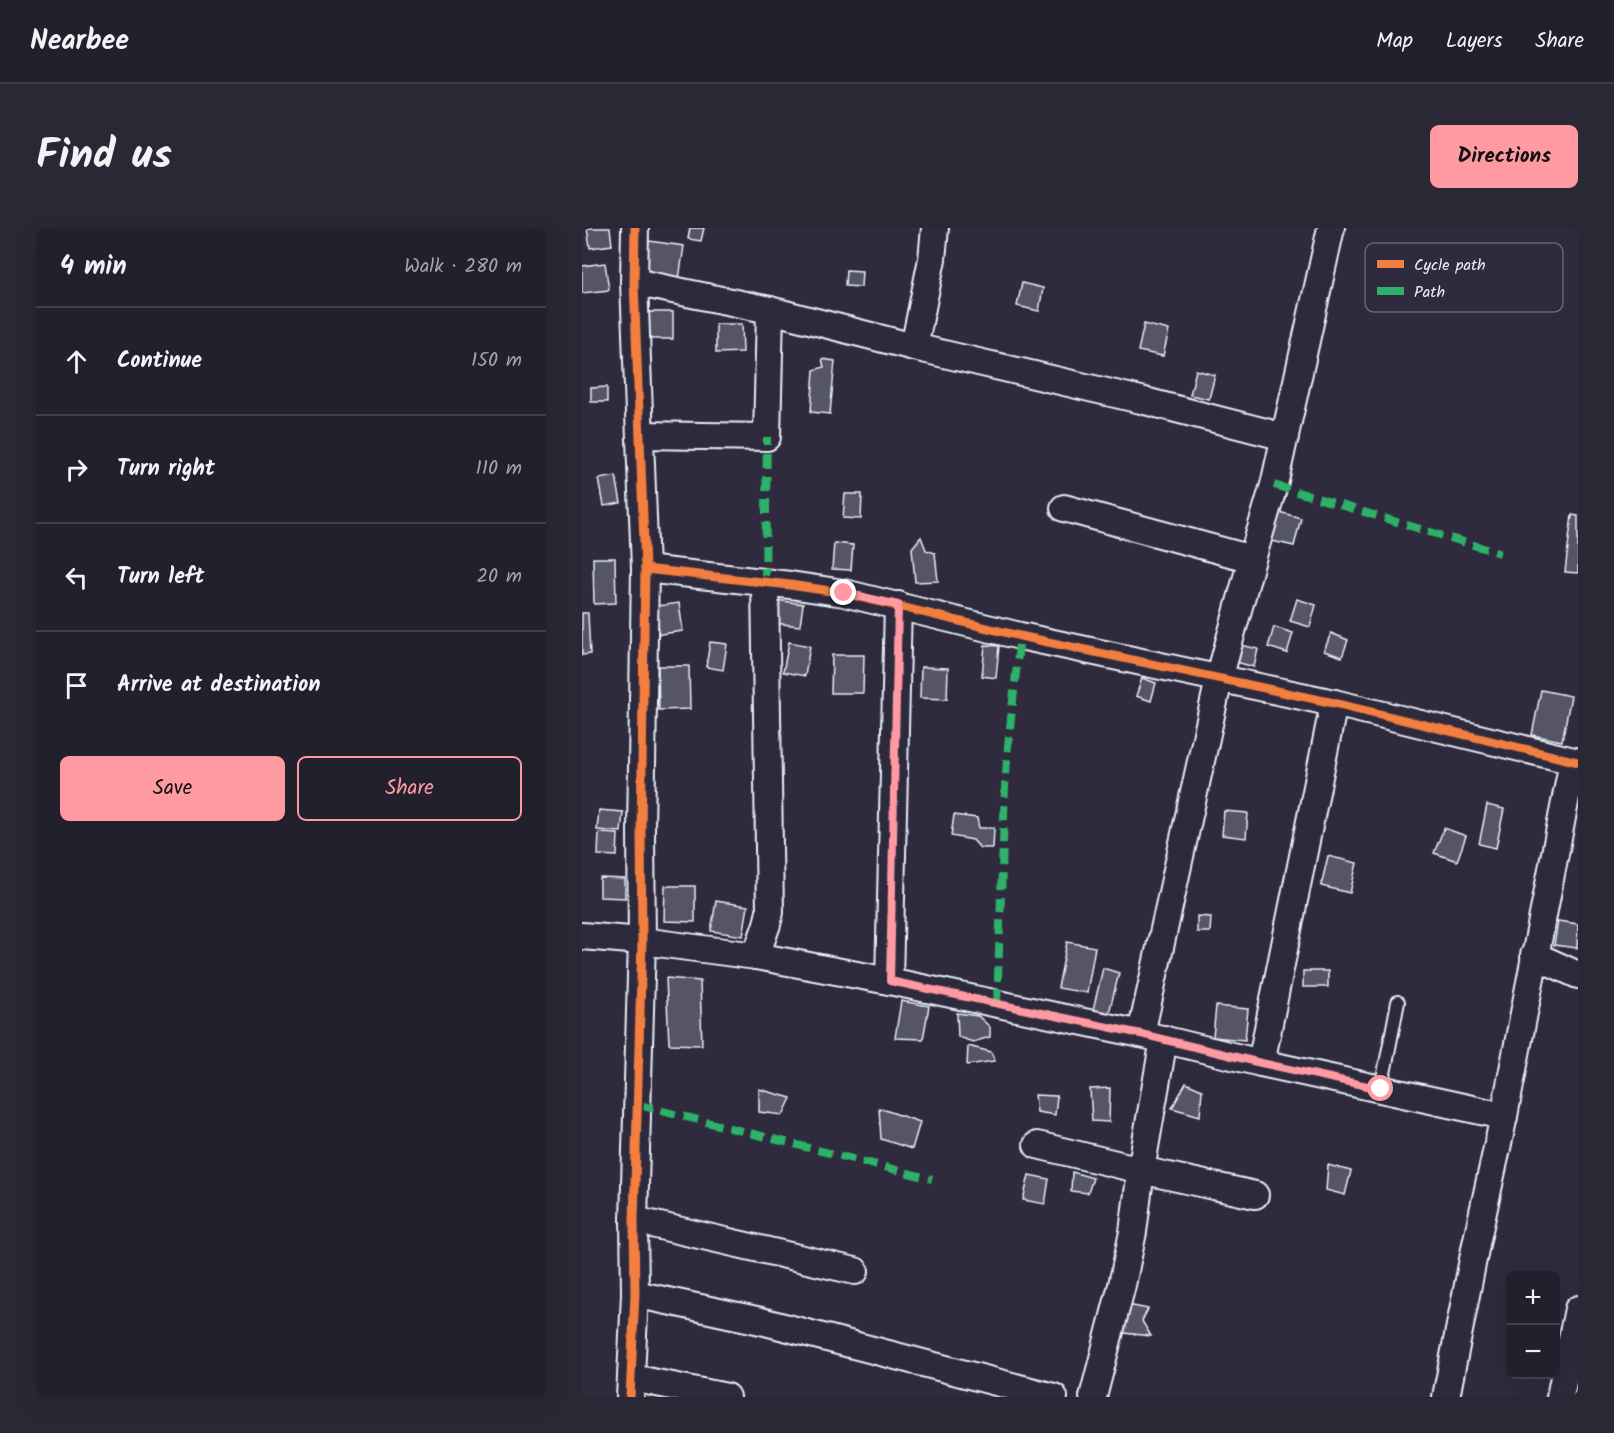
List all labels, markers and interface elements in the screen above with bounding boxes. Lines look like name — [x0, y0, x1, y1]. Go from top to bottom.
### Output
text: Nearbee — [30, 19, 129, 64]
text: Map — [1376, 25, 1413, 58]
text: Layers — [1446, 25, 1502, 58]
text: Share — [1535, 25, 1584, 58]
text: Find us — [36, 123, 172, 190]
button: Directions — [1430, 125, 1578, 188]
legend — [1365, 243, 1563, 312]
text: 4 min — [60, 246, 127, 288]
text: Walk · 280 m — [404, 251, 522, 283]
text: Cycle path — [1414, 253, 1486, 278]
text: Path — [1414, 280, 1445, 305]
text: Continue — [117, 344, 202, 379]
icon: ahead — [60, 345, 93, 378]
text: 150 m — [471, 345, 522, 377]
text: Turn right — [117, 452, 215, 487]
icon: right — [60, 453, 93, 486]
text: 110 m — [476, 453, 522, 485]
text: Turn left — [117, 560, 204, 595]
icon: left — [60, 561, 93, 594]
text: 20 m — [476, 561, 522, 593]
route end — [830, 579, 856, 605]
text: Arrive at destination — [117, 668, 320, 703]
icon: arrive — [60, 669, 93, 702]
button: Save — [60, 756, 285, 821]
button: Share — [297, 756, 522, 821]
route start — [1367, 1075, 1393, 1101]
map controls — [1506, 1271, 1560, 1379]
button: + — [1506, 1271, 1560, 1325]
button: − — [1506, 1325, 1560, 1379]

